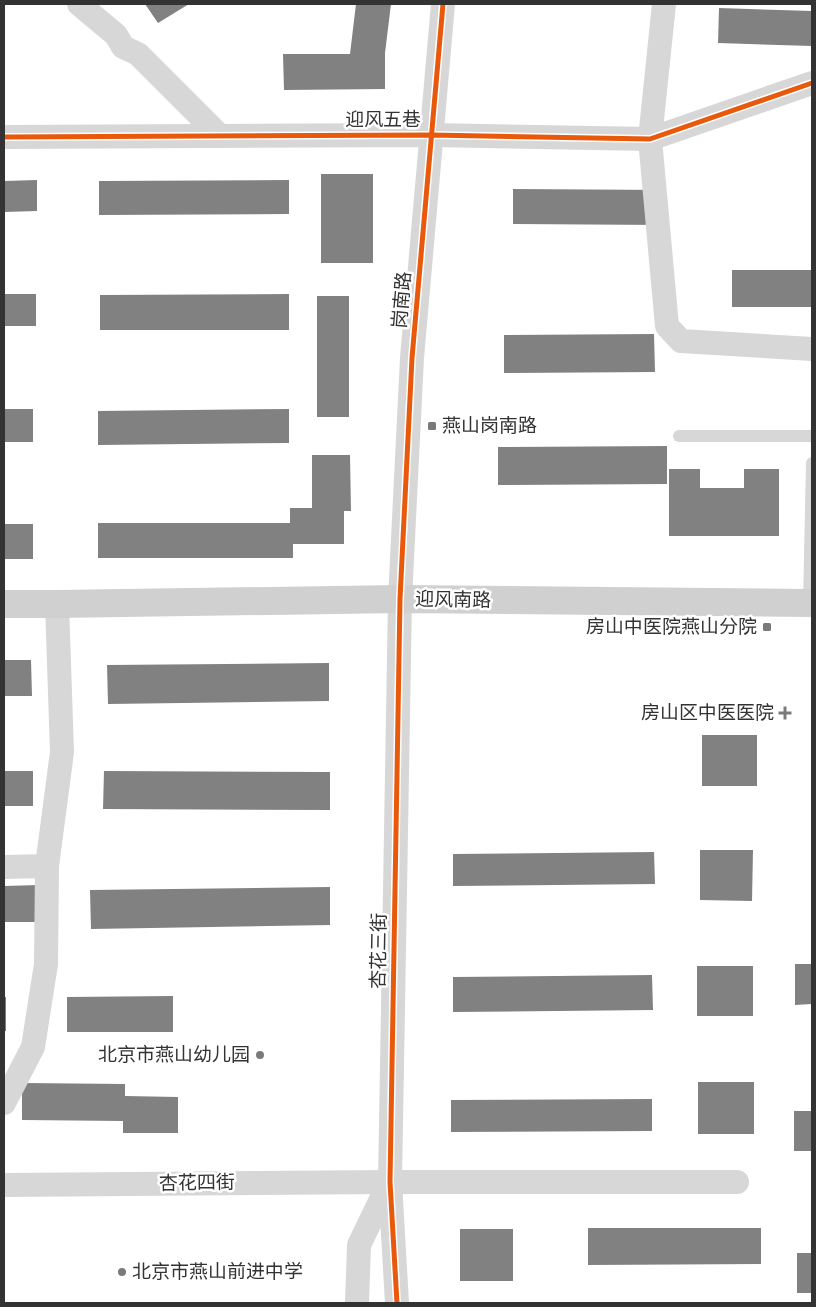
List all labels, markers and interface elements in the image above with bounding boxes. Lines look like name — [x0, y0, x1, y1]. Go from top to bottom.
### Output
street label: 迎风五巷 — [345, 109, 421, 131]
street label: 岗南路 — [389, 271, 415, 329]
place label: 燕山岗南路 — [442, 415, 537, 437]
marker: 燕山岗南路 — [426, 420, 438, 432]
street label: 迎风南路 — [415, 588, 491, 612]
place label: 房山中医院燕山分院 — [586, 616, 757, 638]
marker: 房山中医院燕山分院 — [761, 621, 773, 633]
place label: 房山区中医医院 — [641, 702, 774, 724]
marker: 房山区中医医院 — [778, 706, 792, 720]
street label: 杏花三街 — [367, 913, 391, 989]
place label: 北京市燕山幼儿园 — [98, 1044, 250, 1066]
marker: 北京市燕山幼儿园 — [254, 1049, 266, 1061]
street label: 杏花四街 — [159, 1171, 235, 1195]
place label: 北京市燕山前进中学 — [132, 1261, 303, 1283]
marker: 北京市燕山前进中学 — [116, 1266, 128, 1278]

